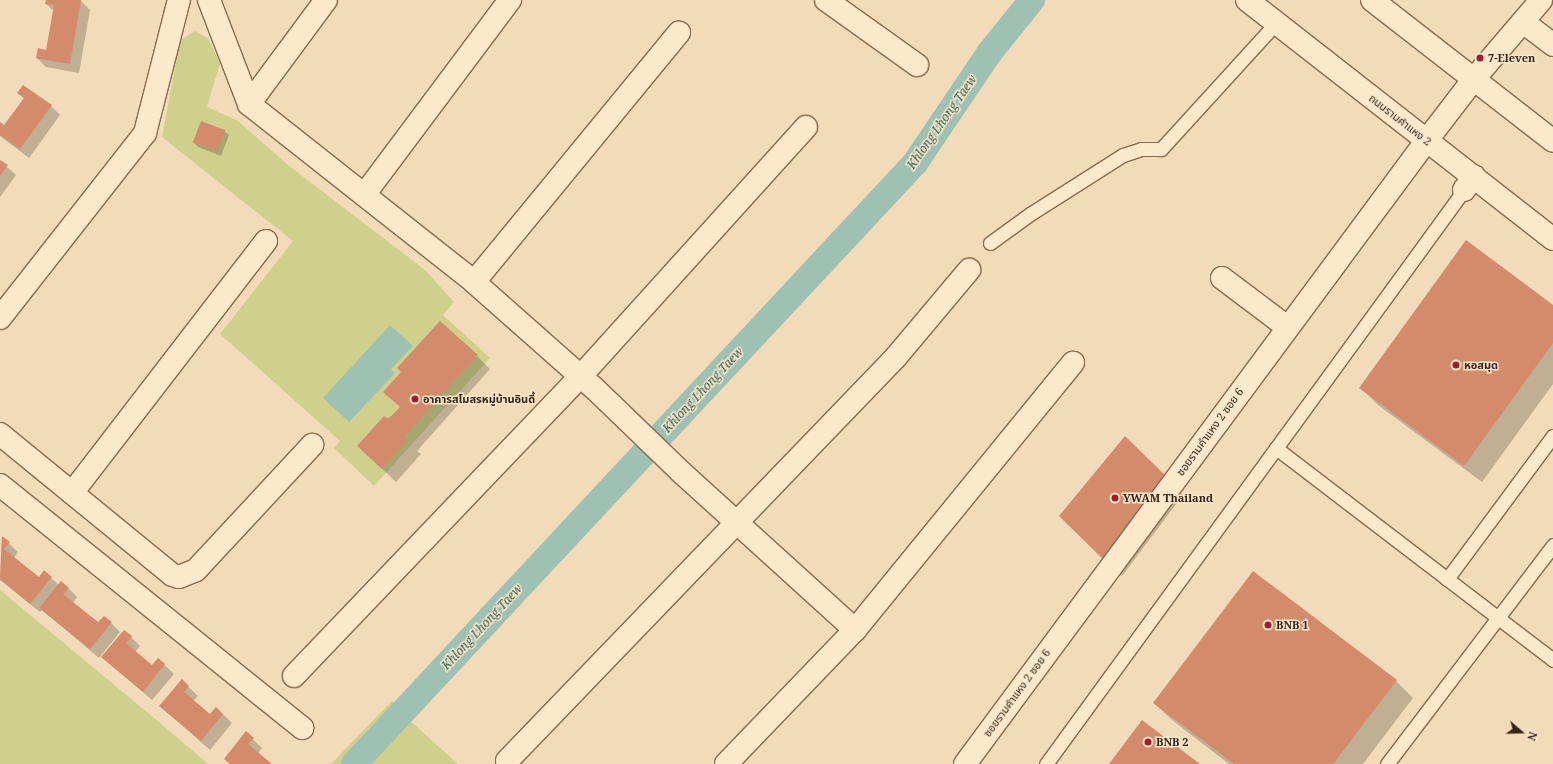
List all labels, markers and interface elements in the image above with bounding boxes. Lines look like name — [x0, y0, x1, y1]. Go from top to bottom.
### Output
place label: 7-Eleven — [1488, 51, 1535, 65]
marker: 7-Eleven — [1475, 53, 1485, 63]
water label: Khlong Lhong Taew — [904, 72, 980, 172]
street label: ถนนรามคำแหง 2 — [1366, 92, 1434, 148]
water label: Khlong Lhong Taew — [660, 344, 746, 436]
place label: หอสมุด — [1464, 358, 1498, 372]
marker: หอสมุด — [1451, 360, 1461, 370]
street label: ซอยรามคำแหง 2 ซอย 6 — [1174, 386, 1246, 478]
place label: อาคารสโมสรหมู่บ้านอินดี้ — [423, 392, 535, 406]
marker: อาคารสโมสรหมู่บ้านอินดี้ — [410, 394, 420, 404]
place label: YWAM Thailand — [1123, 491, 1213, 505]
marker: YWAM Thailand — [1110, 493, 1120, 503]
water label: Khlong Lhong Taew — [439, 581, 525, 673]
place label: BNB 1 — [1276, 618, 1309, 632]
marker: BNB 1 — [1263, 620, 1273, 630]
street label: ซอยรามคำแหง 2 ซอย 6 — [981, 647, 1053, 739]
north arrow — [1501, 712, 1541, 752]
text: N — [1524, 730, 1541, 743]
place label: BNB 2 — [1156, 735, 1189, 749]
marker: BNB 2 — [1143, 737, 1153, 747]

